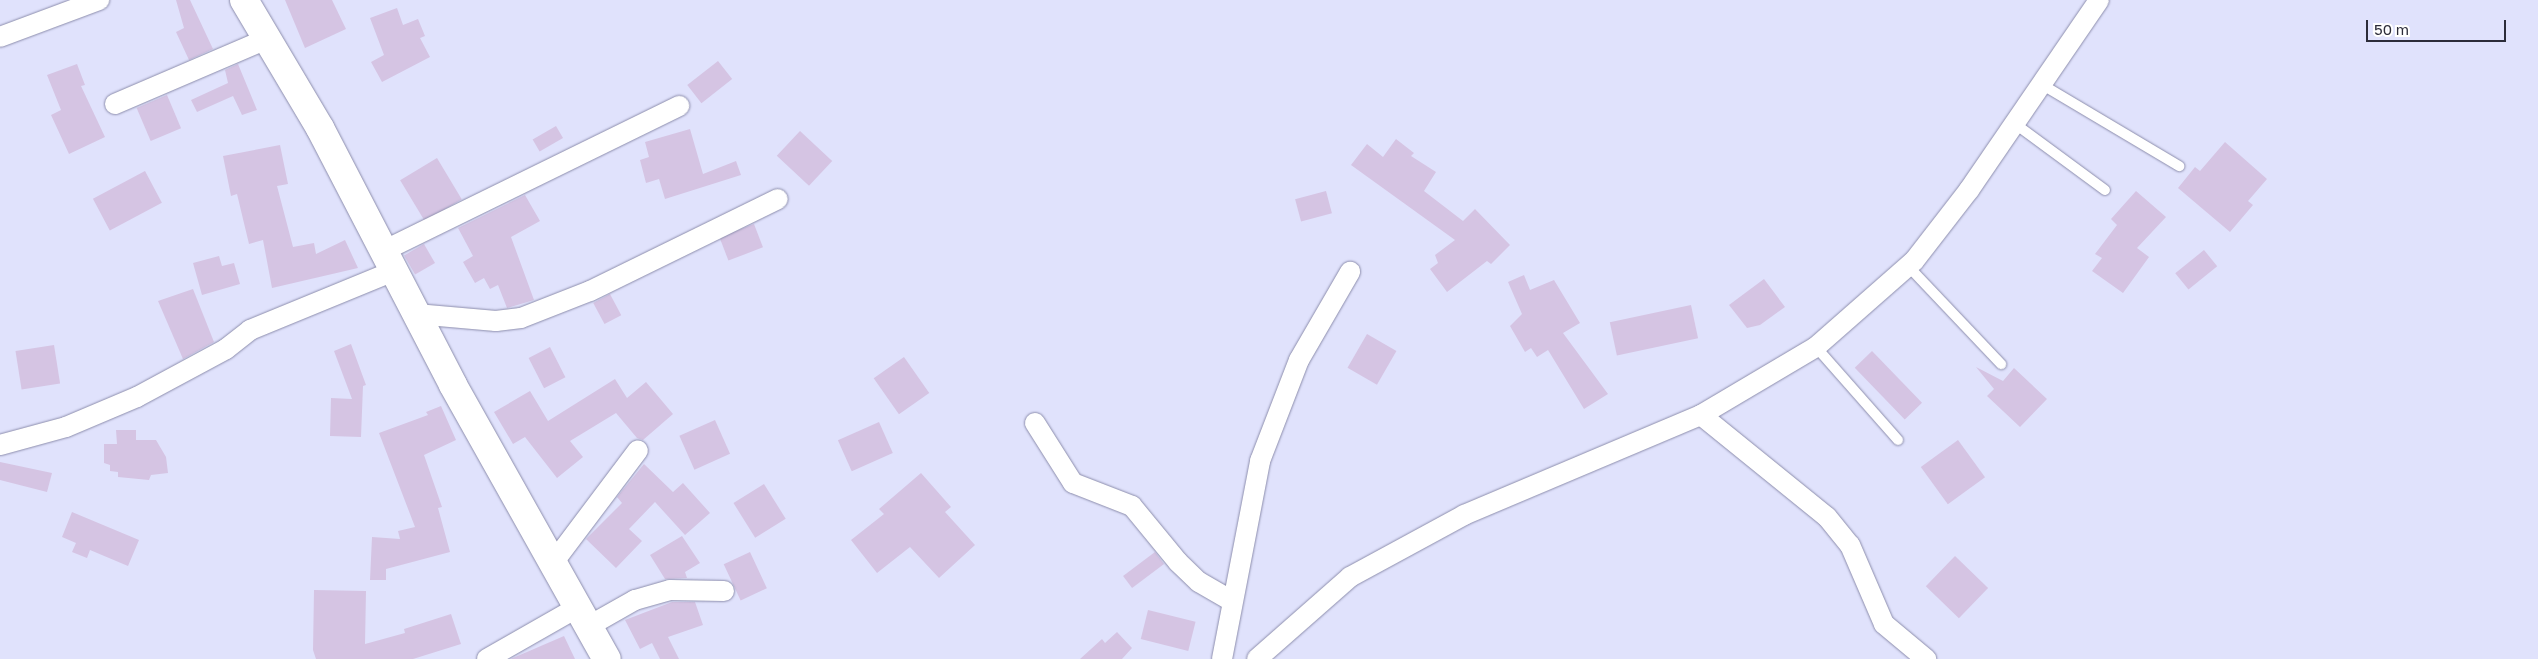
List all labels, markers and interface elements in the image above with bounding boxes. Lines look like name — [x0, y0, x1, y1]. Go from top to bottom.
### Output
scale bar — [2368, 10, 2508, 42]
text: 50 m — [2374, 20, 2409, 38]

